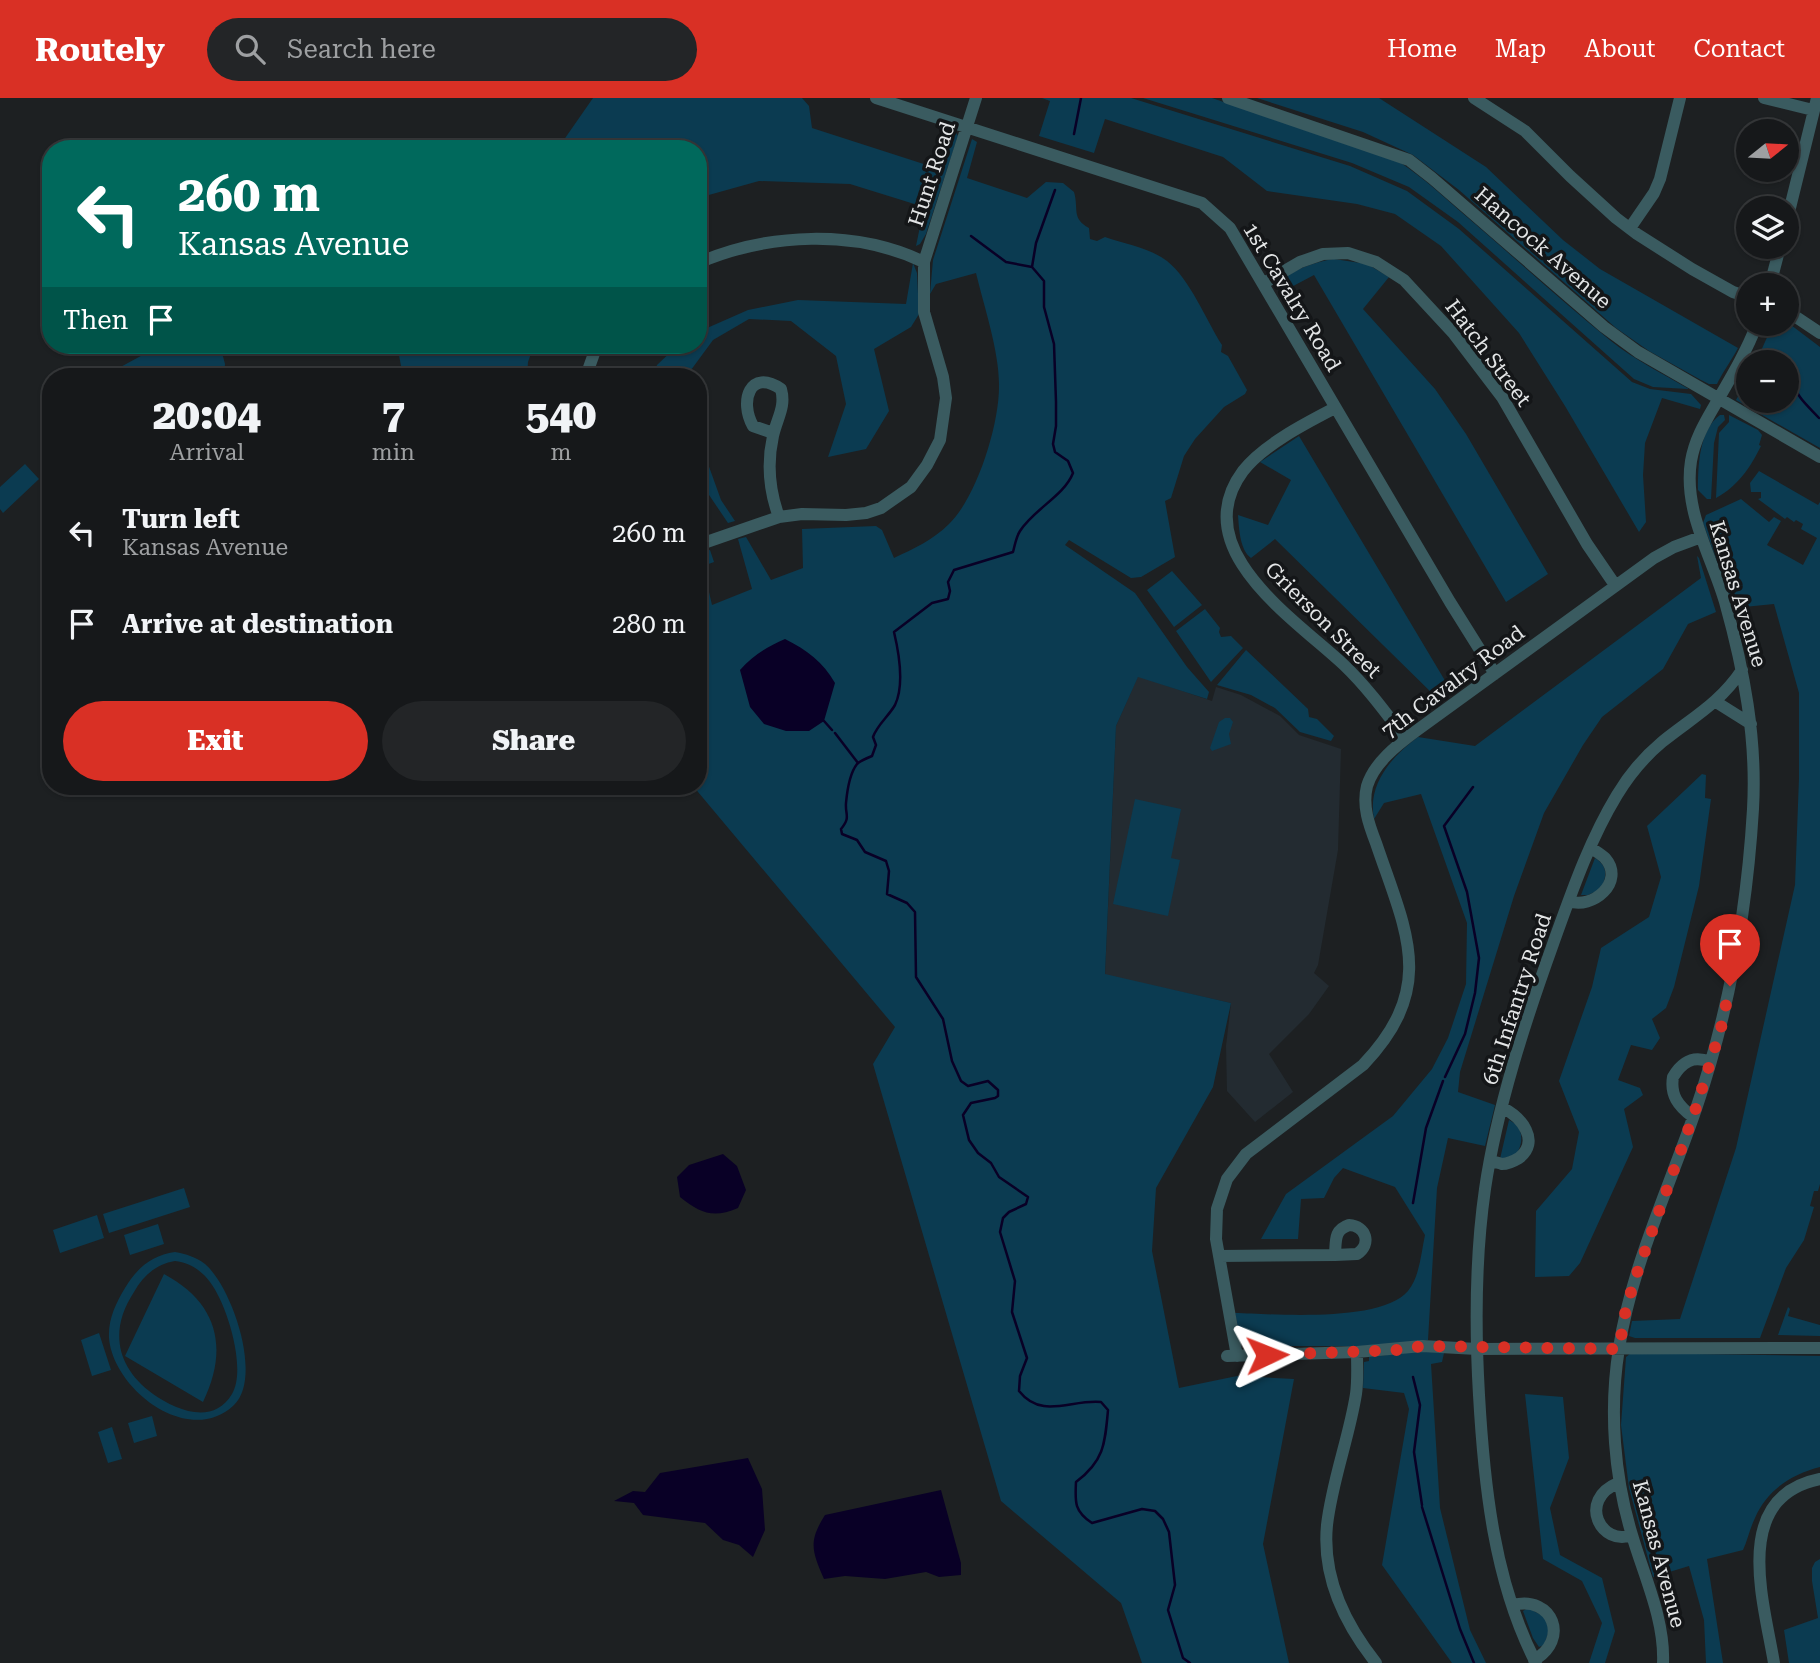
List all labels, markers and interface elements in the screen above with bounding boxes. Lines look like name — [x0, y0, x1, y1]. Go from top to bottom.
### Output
search box — [207, 18, 697, 81]
text: Routely — [35, 30, 165, 69]
icon: search — [231, 30, 269, 68]
text: Search here — [287, 34, 436, 64]
text: Home — [1387, 35, 1457, 63]
text: Map — [1495, 35, 1546, 63]
text: About — [1584, 35, 1655, 63]
text: Contact — [1693, 35, 1785, 63]
street label: Hunt Road — [904, 118, 960, 229]
north arrow — [1736, 119, 1799, 182]
map controls — [1736, 119, 1799, 413]
text: 260 m — [178, 166, 320, 223]
icon: left — [63, 168, 154, 259]
street label: Hancock Avenue — [1470, 182, 1616, 314]
button: layers — [1736, 196, 1799, 259]
street label: 1st Cavalry Road — [1238, 218, 1346, 376]
text: Kansas Avenue — [178, 225, 409, 263]
button: + — [1736, 273, 1799, 336]
street label: Hatch Street — [1440, 295, 1536, 411]
icon: arrive — [142, 301, 180, 339]
text: Then — [63, 305, 128, 335]
button: − — [1736, 350, 1799, 413]
text: 20:04 — [153, 390, 261, 439]
text: 7 — [381, 390, 405, 439]
text: 540 — [526, 390, 596, 439]
text: Arrival — [169, 439, 244, 466]
text: min — [372, 439, 415, 466]
text: m — [550, 439, 571, 466]
text: Turn left — [122, 504, 240, 534]
icon: left — [63, 514, 101, 552]
text: 260 m — [612, 518, 686, 548]
street label: Kansas Avenue — [1704, 518, 1772, 670]
text: Kansas Avenue — [122, 534, 288, 561]
street label: Grierson Street — [1260, 557, 1386, 683]
icon: arrive — [63, 605, 101, 643]
text: Arrive at destination — [122, 609, 393, 639]
text: 280 m — [612, 609, 686, 639]
street label: 7th Cavalry Road — [1377, 620, 1529, 743]
button: Exit — [63, 701, 368, 781]
button: Share — [382, 701, 686, 781]
street label: 6th Infantry Road — [1478, 910, 1556, 1088]
pin — [1700, 914, 1760, 986]
icon: arrive — [1711, 925, 1749, 963]
position arrow — [1230, 1318, 1304, 1392]
street label: Kansas Avenue — [1628, 1478, 1690, 1630]

